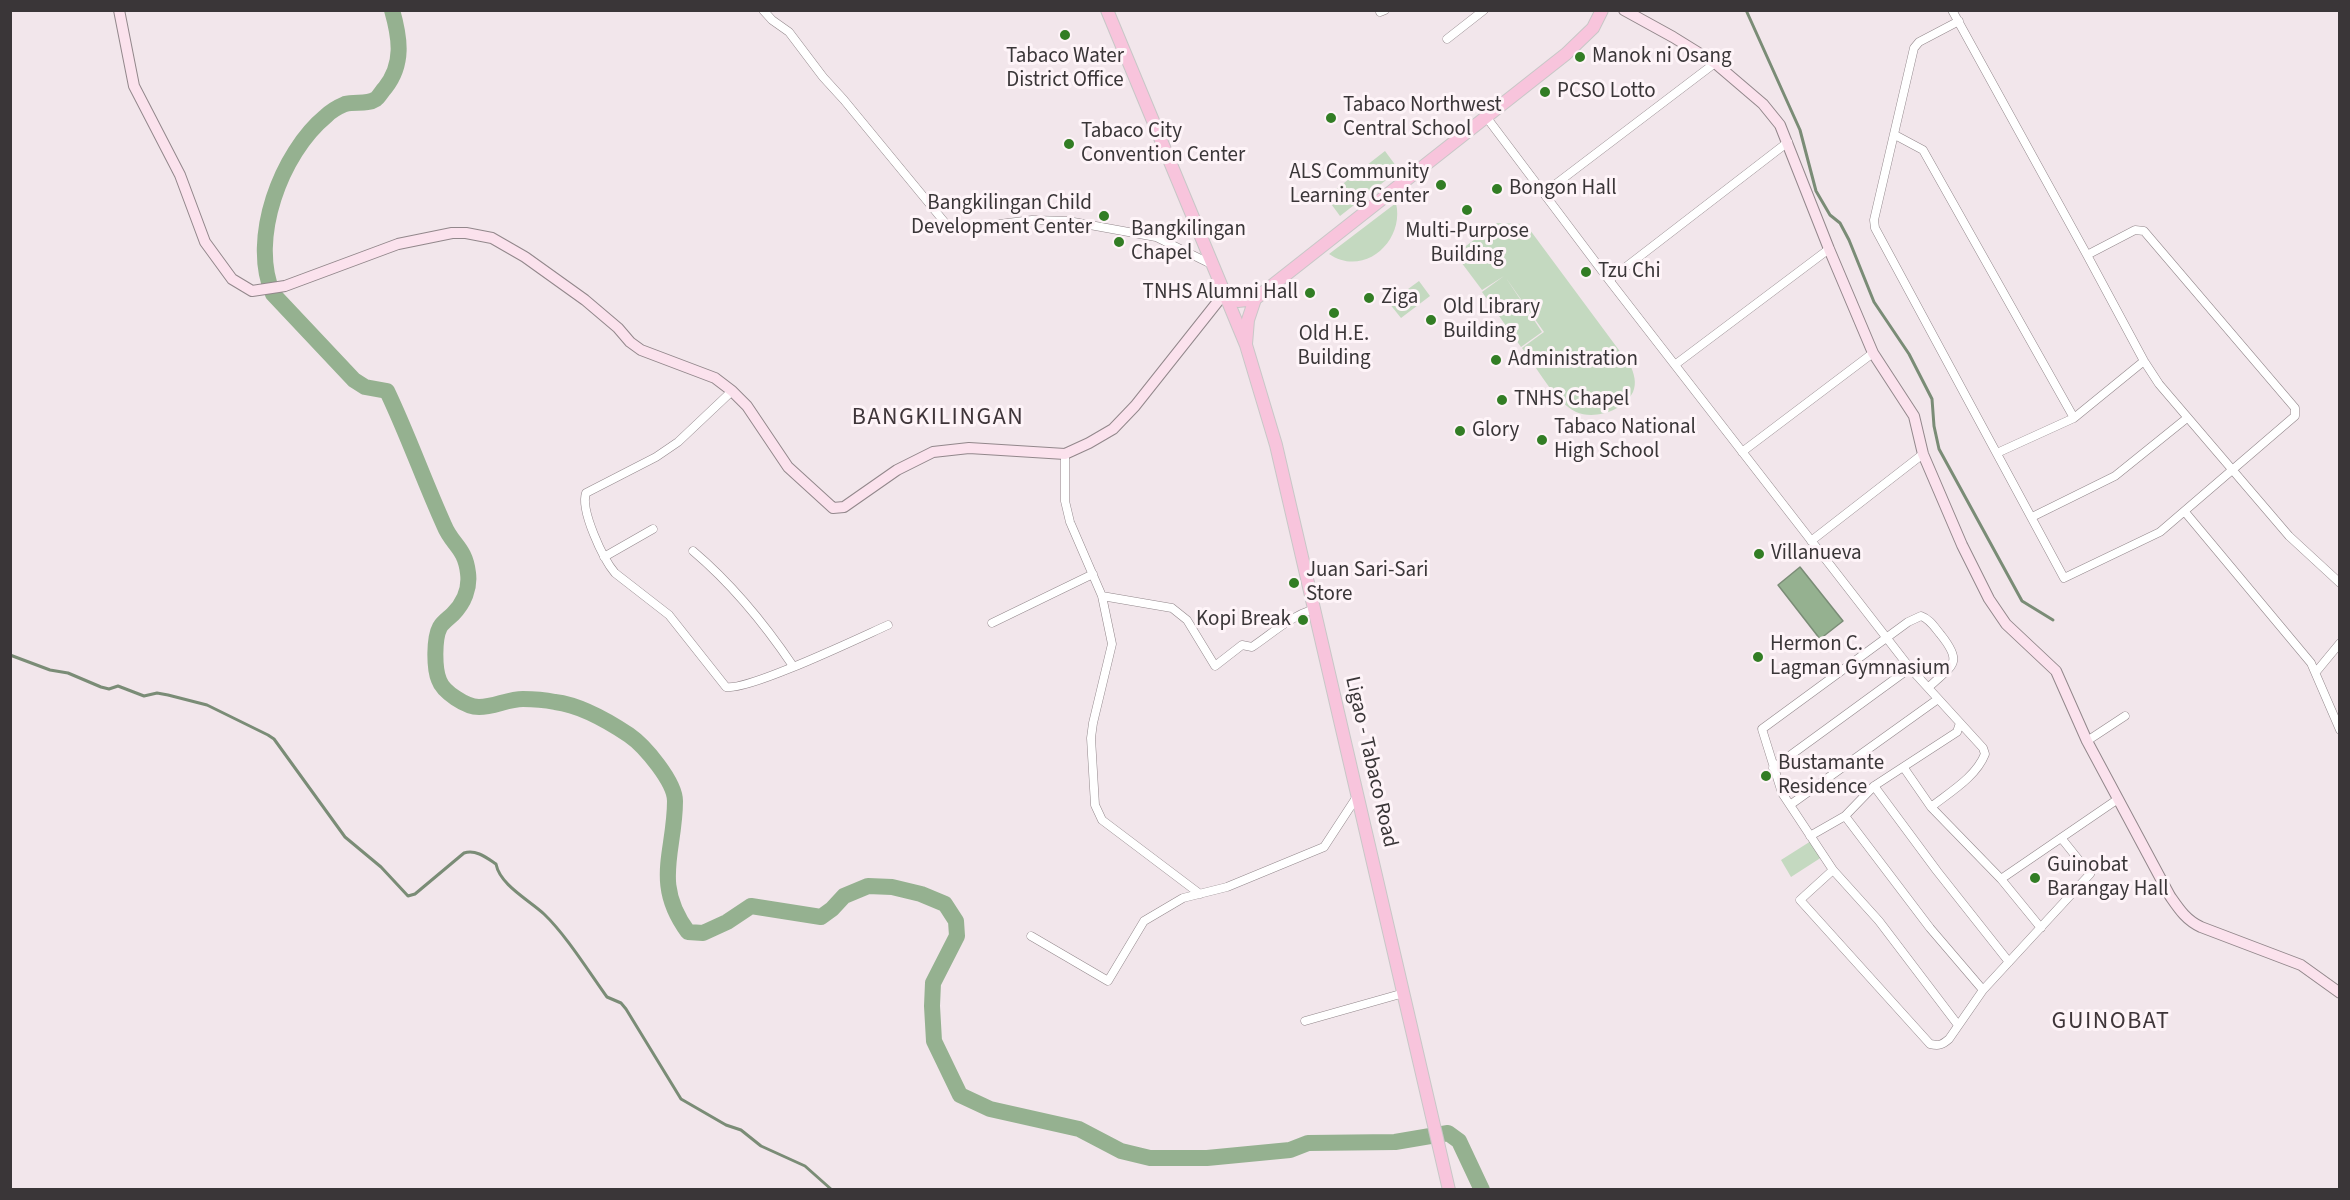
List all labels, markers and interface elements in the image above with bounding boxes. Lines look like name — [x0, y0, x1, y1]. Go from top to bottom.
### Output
marker: Tabaco Water District Office — [1058, 28, 1072, 42]
place label: Tabaco Water District Office — [1006, 44, 1124, 94]
place label: Manok ni Osang — [1592, 44, 1732, 70]
marker: Manok ni Osang — [1573, 50, 1587, 64]
place label: PCSO Lotto — [1557, 79, 1656, 105]
marker: PCSO Lotto — [1538, 85, 1552, 99]
place label: Tabaco Northwest Central School — [1343, 93, 1502, 143]
marker: Tabaco Northwest Central School — [1324, 111, 1338, 125]
place label: Tabaco City Convention Center — [1081, 119, 1245, 169]
marker: Tabaco City Convention Center — [1062, 137, 1076, 151]
place label: ALS Community Learning Center — [1289, 160, 1429, 210]
place label: Bongon Hall — [1509, 176, 1617, 202]
marker: ALS Community Learning Center — [1434, 178, 1448, 192]
marker: Bongon Hall — [1490, 182, 1504, 196]
place label: Bangkilingan Child Development Center — [911, 191, 1092, 241]
marker: Multi-Purpose Building — [1460, 203, 1474, 217]
marker: Bangkilingan Child Development Center — [1097, 209, 1111, 223]
place label: Bangkilingan Chapel — [1131, 217, 1246, 267]
place label: Multi-Purpose Building — [1405, 219, 1529, 269]
marker: Bangkilingan Chapel — [1112, 235, 1126, 249]
place label: Tzu Chi — [1598, 259, 1661, 285]
marker: Tzu Chi — [1579, 265, 1593, 279]
place label: TNHS Alumni Hall — [1143, 280, 1298, 306]
place label: Ziga — [1381, 285, 1418, 311]
marker: TNHS Alumni Hall — [1303, 286, 1317, 300]
marker: Ziga — [1362, 291, 1376, 305]
place label: Old Library Building — [1443, 295, 1540, 345]
marker: Old H.E. Building — [1327, 306, 1341, 320]
marker: Old Library Building — [1424, 313, 1438, 327]
place label: Old H.E. Building — [1297, 322, 1371, 372]
place label: Administration — [1508, 347, 1638, 373]
marker: Administration — [1489, 353, 1503, 367]
place label: TNHS Chapel — [1514, 387, 1629, 413]
marker: TNHS Chapel — [1495, 393, 1509, 407]
district label: BANGKILINGAN — [852, 405, 1024, 433]
place label: Tabaco National High School — [1554, 415, 1696, 465]
place label: Glory — [1472, 418, 1519, 444]
marker: Glory — [1453, 424, 1467, 438]
marker: Tabaco National High School — [1535, 433, 1549, 447]
place label: Villanueva — [1771, 541, 1862, 567]
marker: Villanueva — [1752, 547, 1766, 561]
place label: Juan Sari-Sari Store — [1306, 558, 1428, 608]
marker: Juan Sari-Sari Store — [1287, 576, 1301, 590]
place label: Kopi Break — [1196, 607, 1291, 633]
marker: Kopi Break — [1296, 613, 1310, 627]
place label: Hermon C. Lagman Gymnasium — [1770, 632, 1950, 682]
marker: Hermon C. Lagman Gymnasium — [1751, 650, 1765, 664]
street label: Ligao - Tabaco Road — [1338, 674, 1402, 850]
place label: Bustamante Residence — [1778, 751, 1884, 801]
marker: Bustamante Residence — [1759, 769, 1773, 783]
place label: Guinobat Barangay Hall — [2047, 853, 2169, 903]
marker: Guinobat Barangay Hall — [2028, 871, 2042, 885]
district label: GUINOBAT — [2052, 1009, 2170, 1037]

